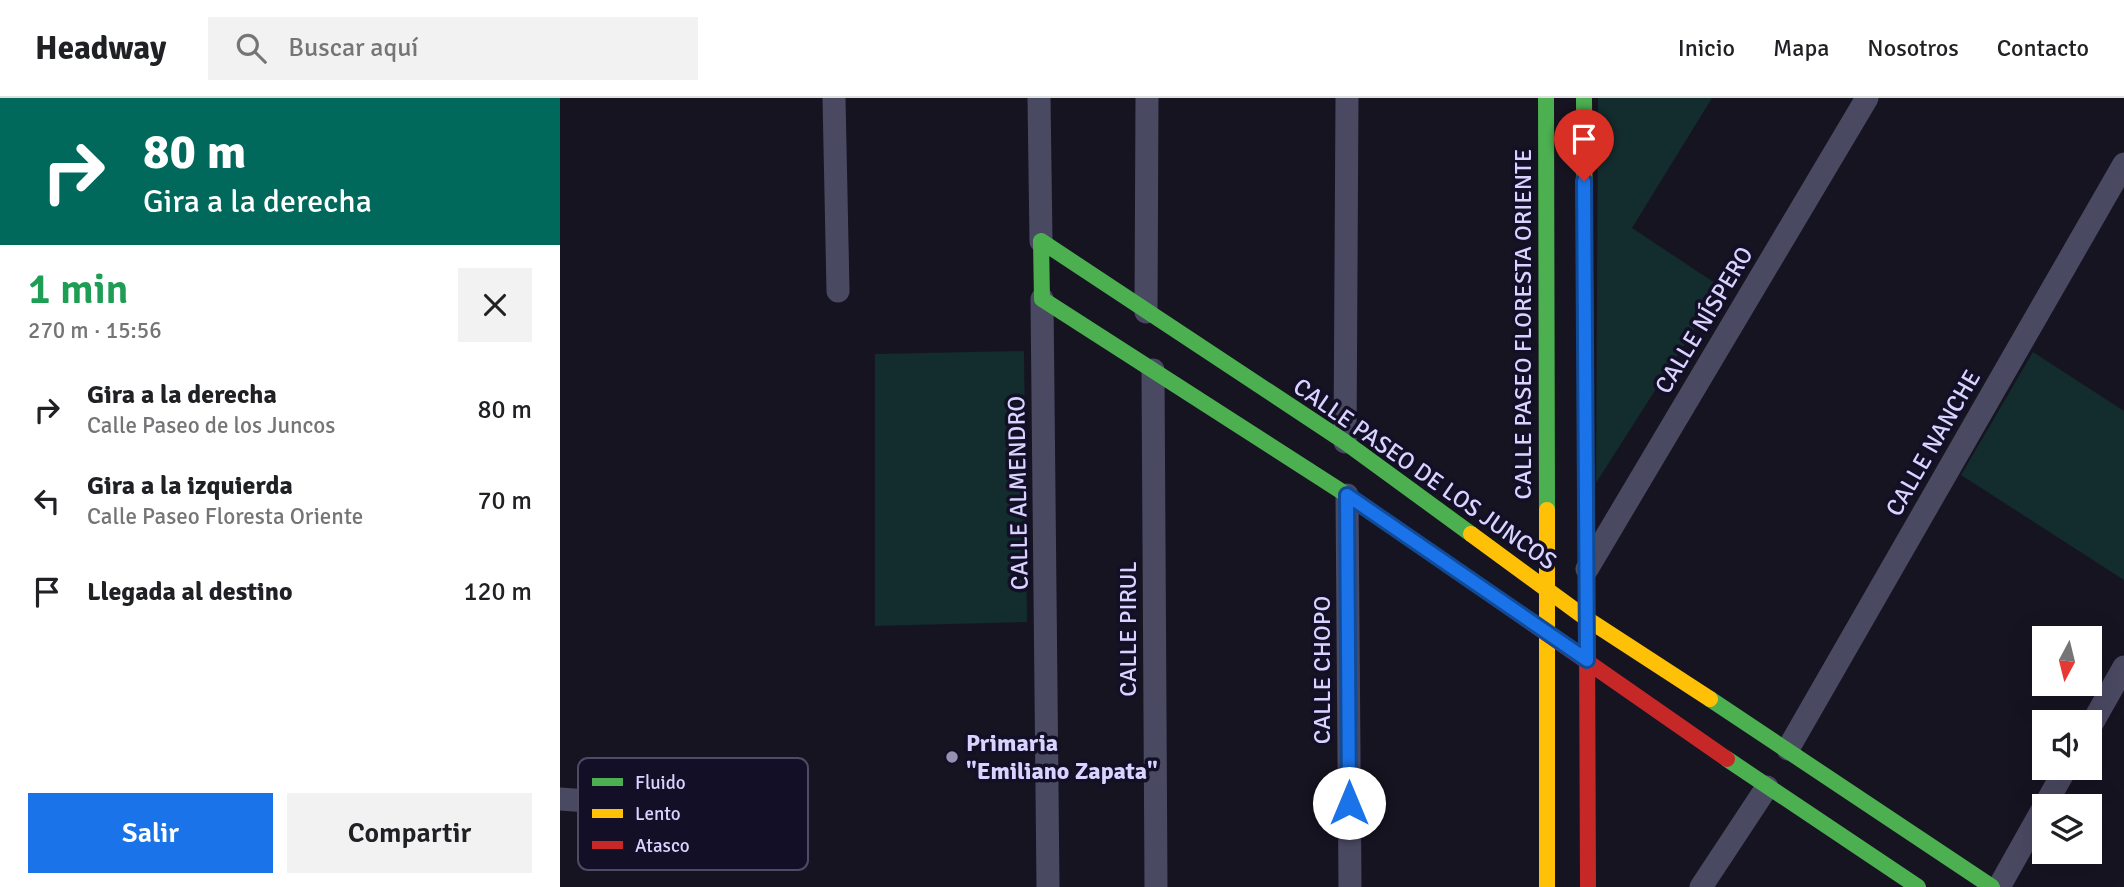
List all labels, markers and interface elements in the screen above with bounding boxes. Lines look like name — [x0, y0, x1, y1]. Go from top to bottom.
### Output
search box — [208, 17, 698, 80]
text: Headway — [35, 28, 166, 69]
icon: search — [232, 29, 270, 67]
text: Buscar aquí — [288, 32, 418, 64]
text: Inicio — [1678, 33, 1735, 63]
text: Mapa — [1773, 33, 1829, 63]
text: Nosotros — [1867, 33, 1959, 63]
text: Contacto — [1997, 33, 2089, 63]
pin — [1554, 109, 1614, 181]
icon: arrive — [1565, 120, 1603, 158]
text: 80 m — [143, 122, 246, 182]
icon: right — [28, 126, 119, 217]
street label: CALLE PASEO FLORESTA ORIENTE — [1508, 149, 1538, 499]
text: Gira a la derecha — [143, 182, 372, 221]
street label: CALLE NÍSPERO — [1648, 241, 1760, 399]
text: 1 min — [28, 264, 129, 315]
button: close — [458, 268, 532, 342]
text: 270 m · 15:56 — [28, 316, 162, 345]
street label: CALLE NANCHE — [1879, 364, 1987, 522]
street label: CALLE PASEO DE LOS JUNCOS — [1288, 372, 1562, 576]
text: Gira a la derecha — [87, 379, 277, 411]
icon: right — [28, 391, 66, 429]
text: 80 m — [477, 394, 532, 426]
street label: CALLE ALMENDRO — [1001, 396, 1035, 590]
text: Calle Paseo de los Juncos — [87, 411, 335, 440]
text: Gira a la izquierda — [87, 470, 293, 502]
icon: left — [28, 482, 66, 520]
text: 70 m — [477, 485, 532, 517]
text: Calle Paseo Floresta Oriente — [87, 502, 363, 531]
street label: CALLE PIRUL — [1113, 561, 1143, 697]
icon: arrive — [28, 573, 66, 611]
text: Llegada al destino — [87, 576, 293, 608]
text: 120 m — [463, 576, 532, 608]
street label: CALLE CHOPO — [1307, 596, 1337, 744]
north arrow — [2032, 626, 2102, 696]
map controls — [2032, 626, 2102, 864]
button: sound — [2032, 710, 2102, 780]
place label: Primaria "Emiliano Zapata" — [966, 728, 1158, 786]
marker: Primaria "Emiliano Zapata" — [944, 749, 960, 765]
legend — [578, 758, 808, 870]
position arrow — [1312, 766, 1386, 840]
text: Fluido — [635, 771, 686, 795]
button: Salir — [28, 793, 273, 873]
button: Compartir — [287, 793, 532, 873]
button: layers — [2032, 794, 2102, 864]
text: Lento — [635, 802, 681, 826]
text: Atasco — [635, 834, 690, 858]

